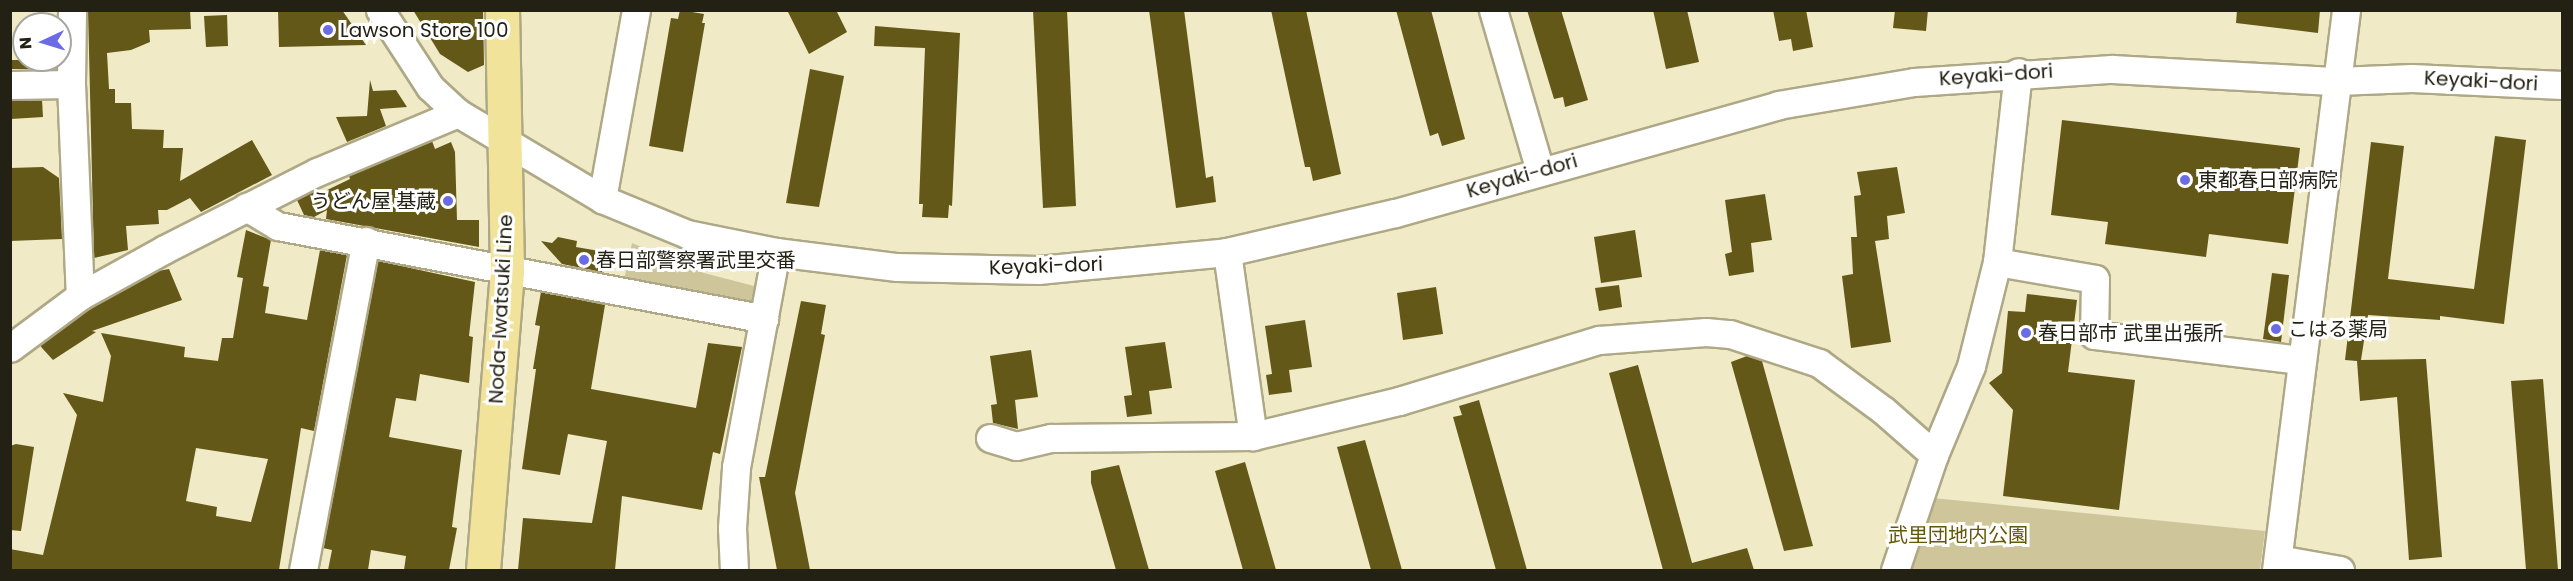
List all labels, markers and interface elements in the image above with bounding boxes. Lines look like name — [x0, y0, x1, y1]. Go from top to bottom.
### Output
north arrow — [12, 12, 72, 72]
place label: Lawson Store 100 — [340, 18, 508, 42]
marker: Lawson Store 100 — [321, 23, 335, 37]
text: N — [14, 36, 37, 50]
street label: Keyaki-dori — [1938, 59, 2054, 91]
street label: Keyaki-dori — [2423, 66, 2539, 96]
street label: Keyaki-dori — [1464, 149, 1580, 203]
place label: 東都春日部病院 — [2198, 168, 2338, 192]
marker: 東都春日部病院 — [2176, 171, 2194, 189]
place label: うどん屋 基蔵 — [311, 189, 436, 213]
marker: うどん屋 基蔵 — [441, 194, 455, 208]
street label: Noda-Iwatsuki Line — [484, 214, 518, 404]
place label: 春日部警察署武里交番 — [596, 248, 796, 272]
street label: Keyaki-dori — [989, 252, 1103, 280]
marker: 春日部警察署武里交番 — [577, 253, 591, 267]
place label: こはる薬局 — [2288, 317, 2388, 341]
place label: 春日部市 武里出張所 — [2038, 321, 2223, 345]
marker: こはる薬局 — [2269, 322, 2283, 336]
marker: 春日部市 武里出張所 — [2019, 326, 2033, 340]
park label: 武里団地内公園 — [1888, 523, 2028, 547]

